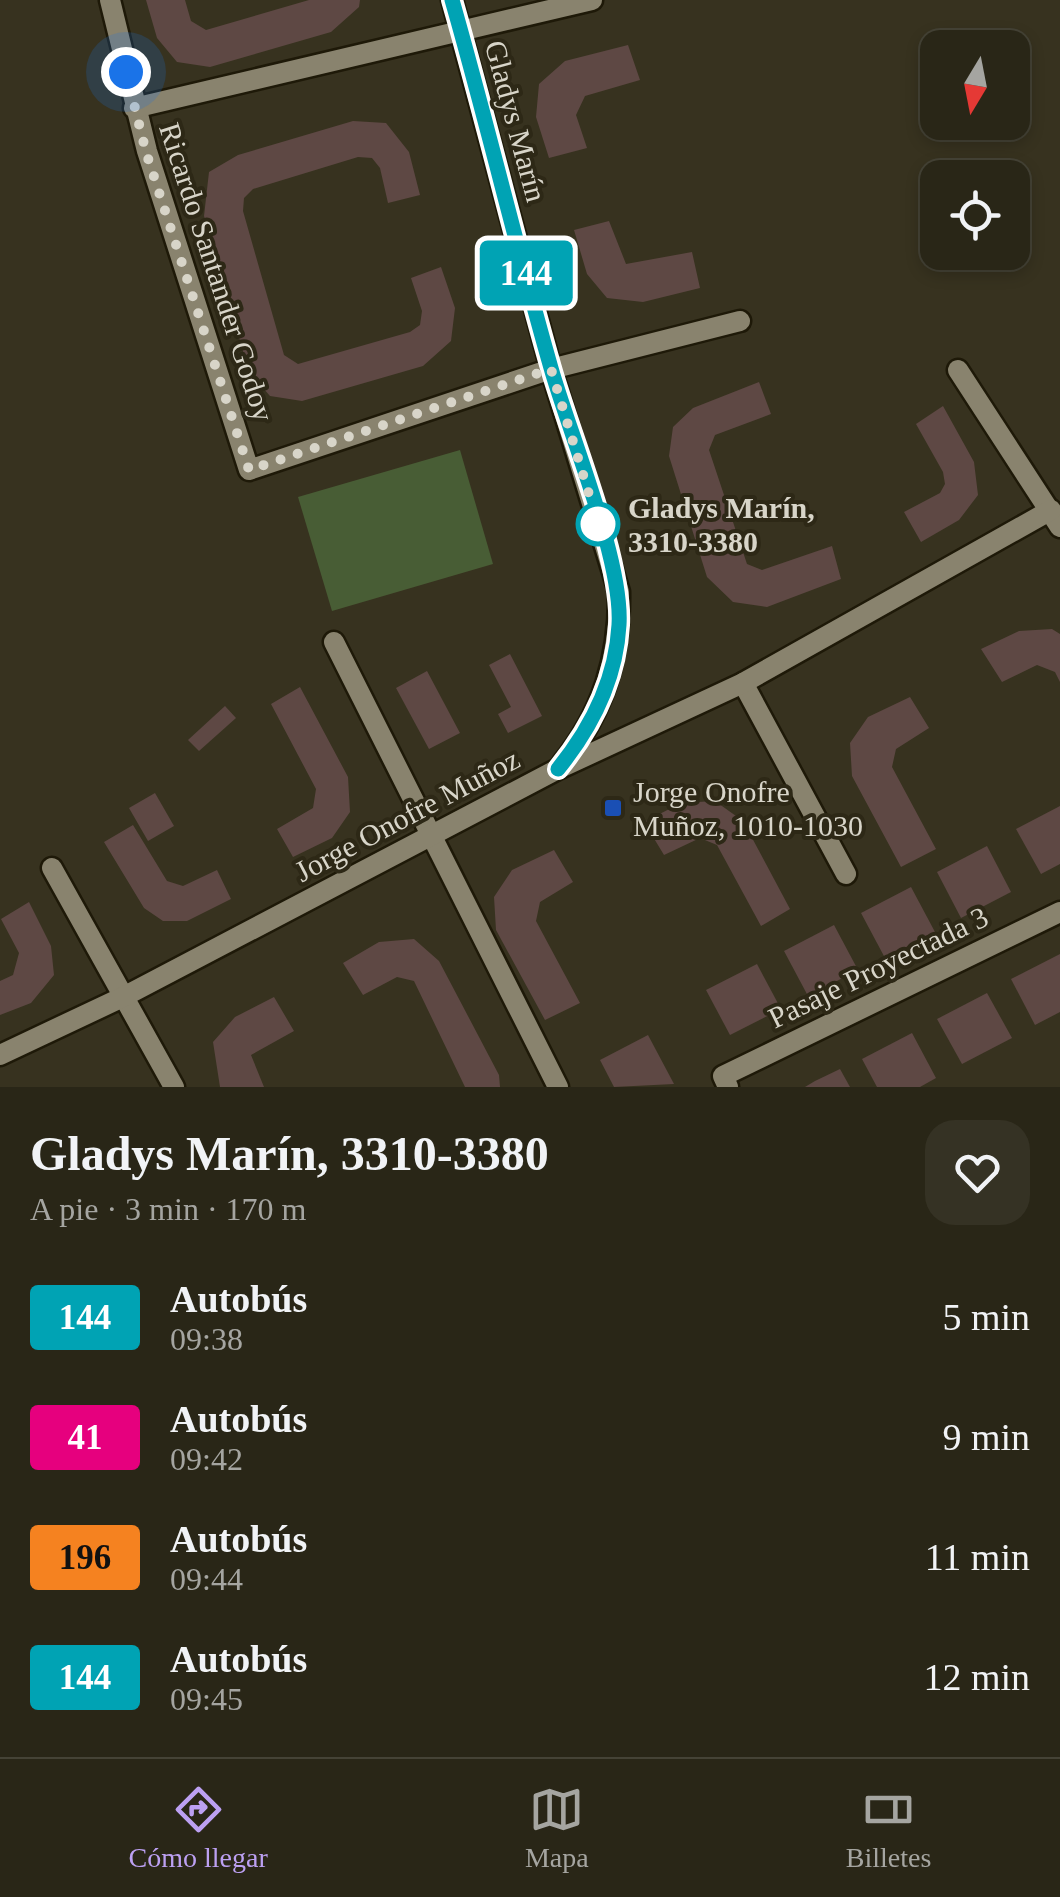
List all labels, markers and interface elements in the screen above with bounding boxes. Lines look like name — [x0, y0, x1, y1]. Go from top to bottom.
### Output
north arrow — [920, 30, 1030, 140]
map controls — [920, 30, 1030, 270]
street label: Gladys Marín — [479, 37, 553, 205]
your location — [101, 47, 151, 97]
street label: Ricardo Santander Godoy — [153, 119, 281, 425]
button: locate — [920, 160, 1030, 270]
line badge: 144 — [468, 240, 584, 306]
text: 144 — [500, 254, 552, 293]
place label: Gladys Marín, 3310-3380 — [628, 491, 815, 558]
marker: Gladys Marín, 3310-3380 — [577, 503, 619, 545]
street label: Jorge Onofre Muñoz — [289, 742, 525, 888]
place label: Jorge Onofre Muñoz, 1010-1030 — [633, 775, 863, 842]
marker: Jorge Onofre Muñoz, 1010-1030 — [602, 797, 624, 819]
street label: Pasaje Proyectada 3 — [763, 900, 993, 1034]
button: heart — [925, 1120, 1030, 1225]
text: Gladys Marín, 3310-3380 — [30, 1127, 549, 1180]
text: A pie · 3 min · 170 m — [30, 1191, 306, 1227]
text: Autobús — [170, 1278, 307, 1320]
text: 5 min — [942, 1296, 1030, 1338]
text: 144 — [59, 1298, 111, 1337]
text: 09:38 — [170, 1321, 243, 1357]
text: Autobús — [170, 1398, 307, 1440]
text: 9 min — [942, 1416, 1030, 1458]
text: 41 — [68, 1418, 103, 1457]
text: 09:42 — [170, 1441, 243, 1477]
text: Autobús — [170, 1518, 307, 1560]
text: 11 min — [925, 1536, 1030, 1578]
text: 196 — [59, 1538, 111, 1577]
text: 09:44 — [170, 1561, 243, 1597]
text: Autobús — [170, 1638, 307, 1680]
text: 12 min — [923, 1656, 1030, 1698]
text: 144 — [59, 1658, 111, 1697]
text: 09:45 — [170, 1681, 243, 1717]
tab: Cómo llegar — [129, 1782, 268, 1874]
tab: Mapa — [525, 1782, 589, 1874]
tab: Billetes — [846, 1782, 931, 1874]

